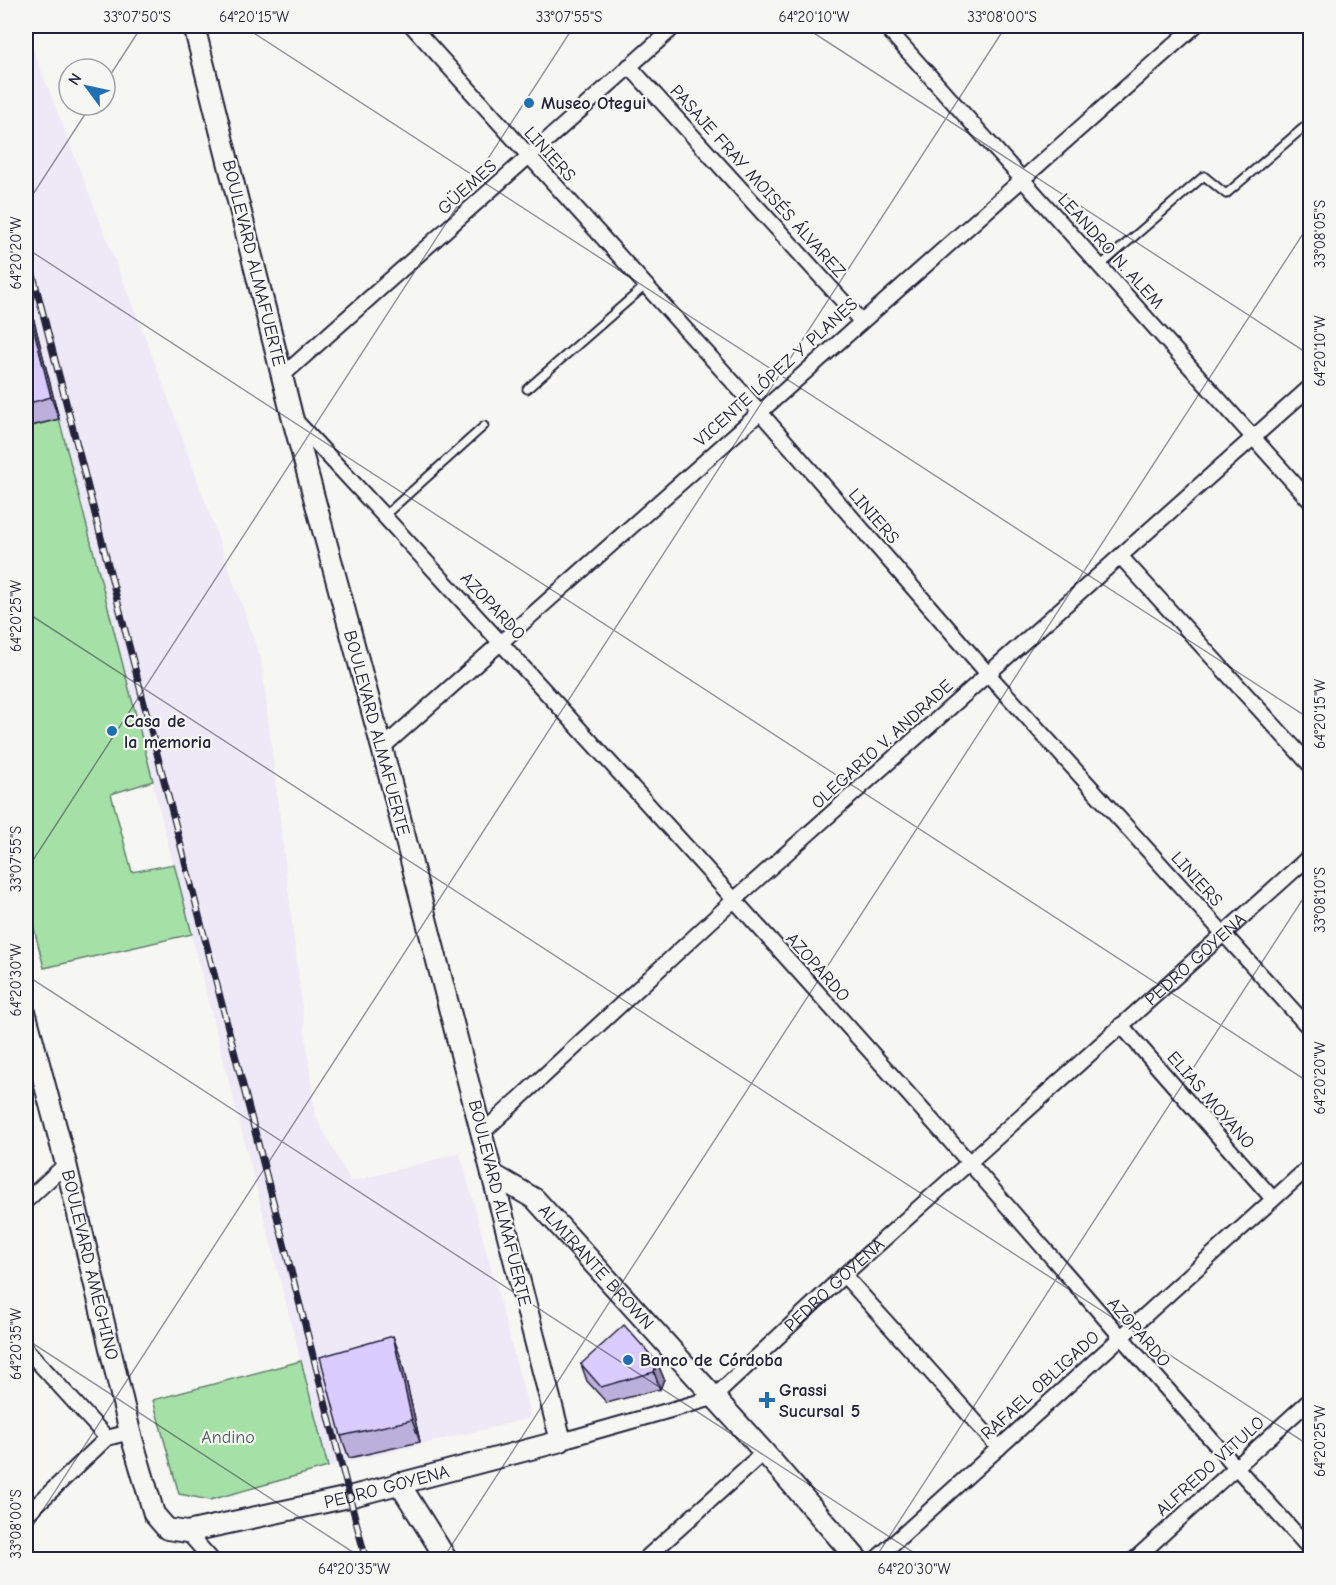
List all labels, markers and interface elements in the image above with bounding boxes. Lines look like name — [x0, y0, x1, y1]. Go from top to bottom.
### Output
text: 33°07'50"S — [103, 8, 171, 26]
text: 64°20'15"W — [219, 8, 289, 26]
text: 33°07'55"S — [536, 8, 602, 26]
text: 64°20'10"W — [778, 8, 850, 26]
text: 33°08'00"S — [967, 8, 1037, 26]
north arrow — [57, 57, 117, 117]
text: N — [65, 70, 86, 89]
street label: PASAJE FRAY MOISÉS ÁLVAREZ — [666, 80, 851, 282]
place label: Museo Otegui — [541, 93, 646, 114]
marker: Museo Otegui — [522, 96, 536, 110]
street label: LINIERS — [520, 123, 580, 186]
street label: GÜEMES — [434, 155, 501, 219]
street label: BOULEVARD ALMAFUERTE — [218, 158, 289, 369]
street label: LEANDRO N. ALEM — [1053, 189, 1168, 313]
text: 33°08'05"S — [1311, 200, 1329, 268]
text: 64°20'20"W — [7, 216, 25, 290]
street label: VICENTE LÓPEZ Y PLANES — [690, 293, 862, 451]
text: 64°20'10"W — [1311, 315, 1329, 387]
street label: LINIERS — [844, 484, 903, 548]
street label: AZOPARDO — [456, 568, 529, 645]
text: 64°20'25"W — [7, 580, 25, 652]
street label: BOULEVARD ALMAFUERTE — [339, 628, 414, 838]
street label: OLEGARIO V. ANDRADE — [807, 675, 957, 813]
text: 64°20'15"W — [1311, 679, 1329, 749]
place label: Casa de la memoria — [124, 711, 211, 753]
marker: Casa de la memoria — [105, 724, 119, 738]
text: 33°07'55"S — [7, 826, 25, 892]
street label: LINIERS — [1167, 848, 1227, 911]
text: 33°08'10"S — [1311, 867, 1329, 933]
street label: PEDRO GOYENA — [1141, 909, 1250, 1010]
street label: AZOPARDO — [781, 929, 854, 1006]
text: 64°20'30"W — [7, 944, 25, 1016]
text: 64°20'20"W — [1311, 1041, 1329, 1115]
street label: ELIAS MOYANO — [1163, 1047, 1259, 1153]
street label: BOULEVARD ALMAFUERTE — [464, 1098, 535, 1309]
street label: BOULEVARD AMEGHINO — [57, 1168, 122, 1362]
street label: ALMIRANTE BROWN — [534, 1200, 658, 1334]
street label: PEDRO GOYENA — [780, 1234, 889, 1336]
street label: AZOPARDO — [1103, 1293, 1175, 1371]
text: 64°20'35"W — [7, 1308, 25, 1380]
street label: RAFAEL OBLIGADO — [977, 1327, 1104, 1444]
place label: Banco de Córdoba — [640, 1350, 783, 1371]
marker: Banco de Córdoba — [621, 1353, 635, 1367]
place label: Grassi Sucursal 5 — [779, 1380, 860, 1422]
marker: Grassi Sucursal 5 — [760, 1393, 774, 1407]
text: 64°20'25"W — [1311, 1405, 1329, 1477]
street label: ALFREDO VITULO — [1152, 1412, 1269, 1521]
park label: Andino — [201, 1427, 255, 1448]
street label: PEDRO GOYENA — [322, 1461, 452, 1513]
text: 33°08'00"S — [7, 1489, 25, 1559]
text: 64°20'35"W — [318, 1560, 390, 1578]
text: 64°20'30"W — [878, 1560, 950, 1578]

